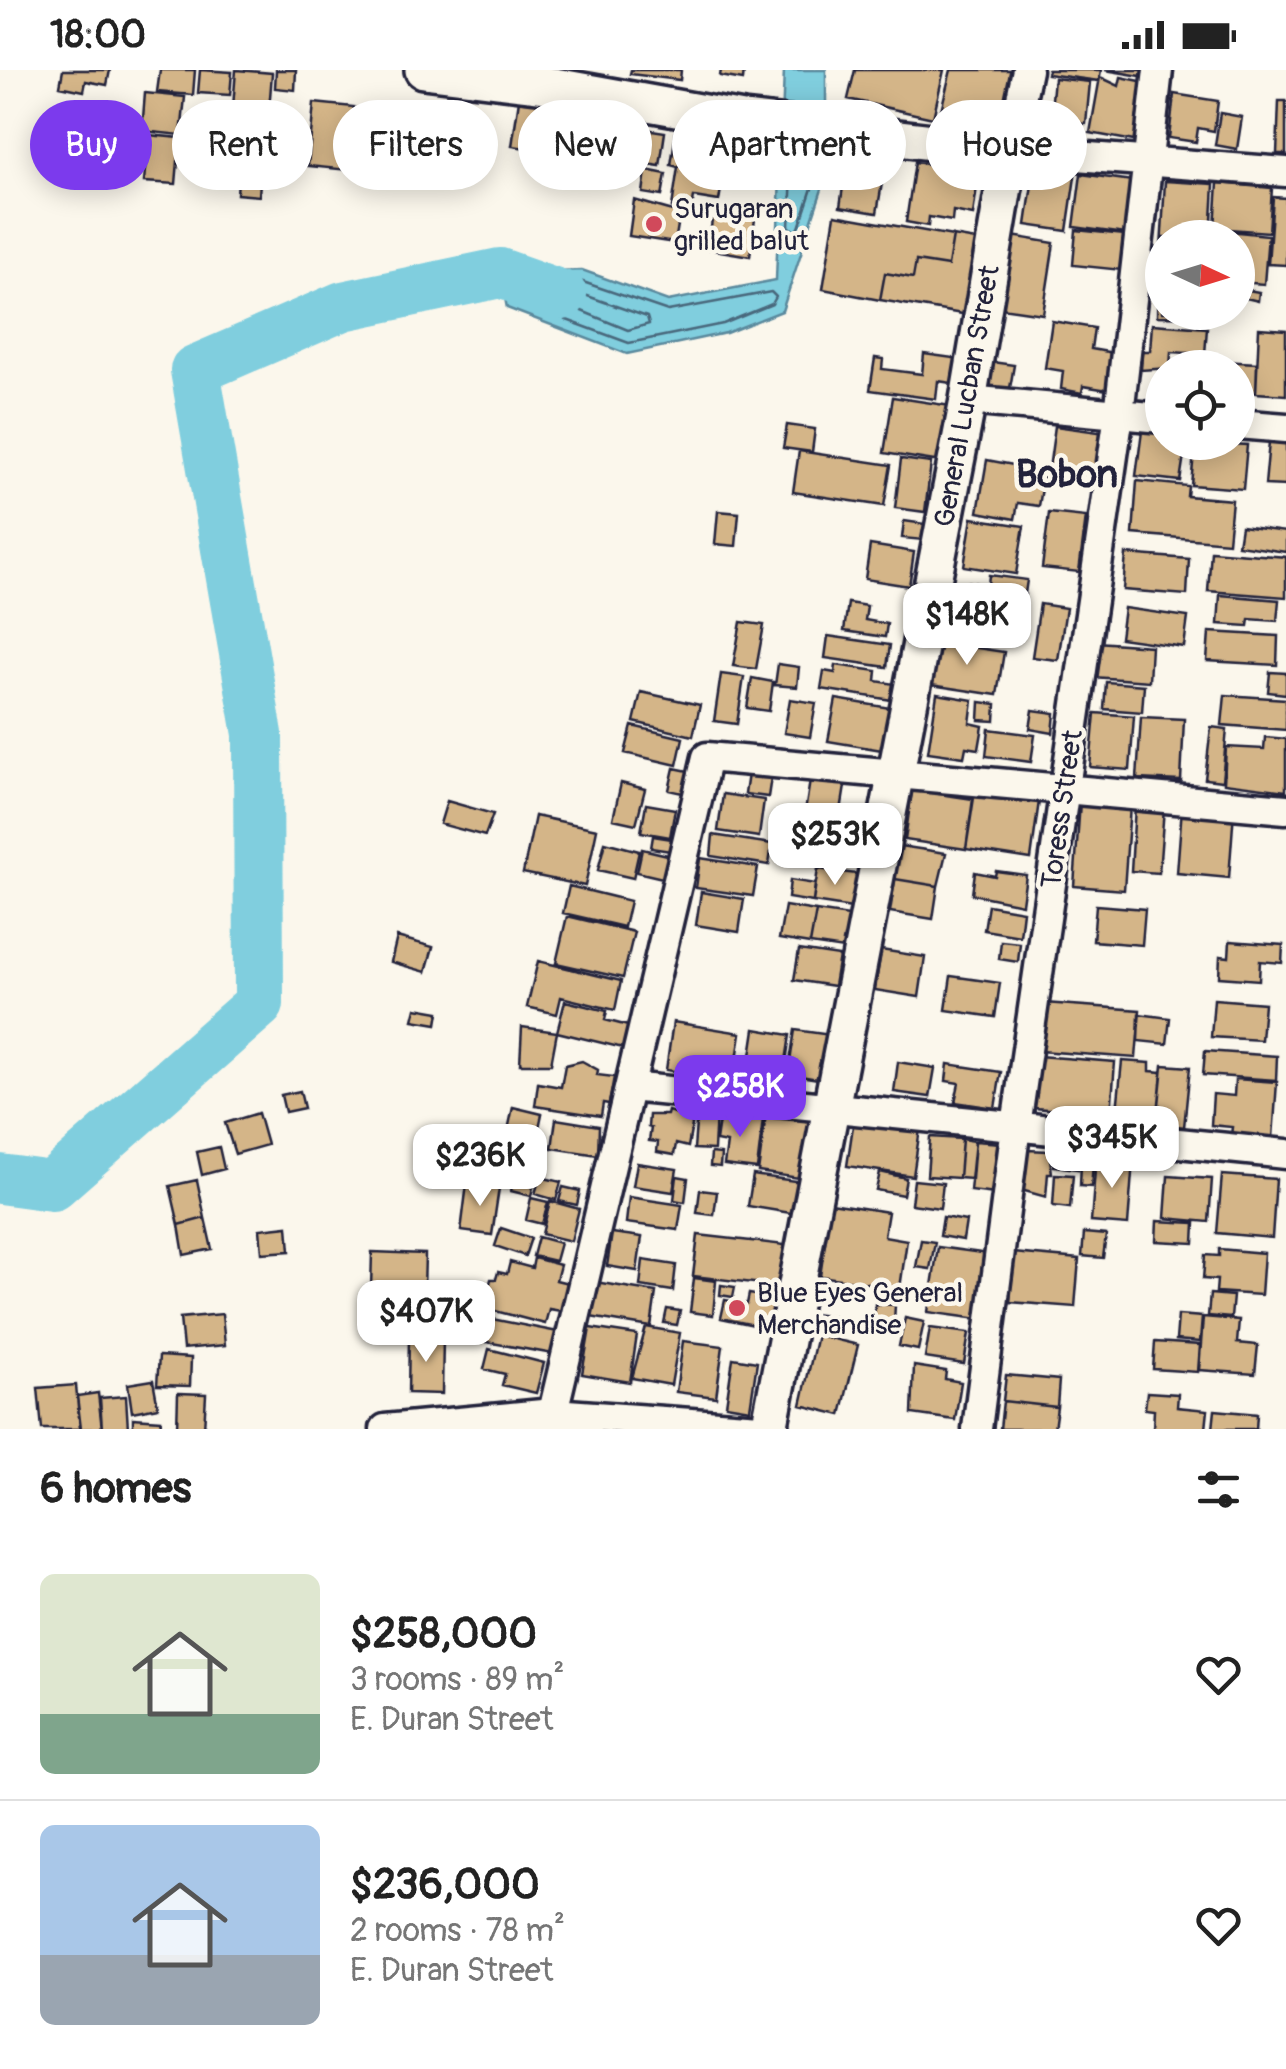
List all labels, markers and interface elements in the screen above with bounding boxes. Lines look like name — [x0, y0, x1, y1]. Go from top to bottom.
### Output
text: 18:00 — [50, 11, 146, 59]
chip: Buy — [30, 100, 152, 190]
chip: Rent — [172, 100, 313, 190]
chip: Filters — [333, 100, 498, 190]
chip: New — [518, 100, 652, 190]
chip: Apartment — [672, 100, 906, 190]
chip: House — [926, 100, 1087, 190]
place label: Surugaran grilled balut — [674, 192, 810, 259]
marker: Surugaran grilled balut — [643, 213, 665, 235]
north arrow — [1145, 220, 1255, 330]
map controls — [1145, 220, 1255, 460]
street label: General Lucban Street — [927, 262, 1008, 530]
button: locate — [1145, 350, 1255, 460]
district label: Bobon — [1016, 451, 1118, 499]
pin: $148K — [897, 583, 1037, 668]
text: $148K — [925, 595, 1009, 635]
street label: Toress Street — [1034, 727, 1091, 891]
pin: $253K — [765, 803, 905, 888]
text: $253K — [790, 815, 880, 855]
pin: $258K — [670, 1055, 810, 1140]
text: $258K — [696, 1067, 784, 1107]
pin: $345K — [1042, 1106, 1182, 1191]
text: $345K — [1067, 1118, 1157, 1158]
pin: $236K — [410, 1124, 550, 1209]
text: $236K — [435, 1136, 525, 1176]
place label: Blue Eyes General Merchandise — [757, 1276, 963, 1343]
pin: $407K — [356, 1280, 496, 1365]
text: $407K — [379, 1292, 473, 1332]
marker: Blue Eyes General Merchandise — [726, 1297, 748, 1319]
icon: filters — [1191, 1462, 1246, 1517]
text: 6 homes — [40, 1463, 191, 1515]
text: $258,000 — [350, 1608, 537, 1660]
icon: home — [120, 1614, 240, 1734]
icon: heart — [1191, 1647, 1246, 1702]
text: 3 rooms · 89 m² — [350, 1660, 564, 1700]
text: E. Duran Street — [350, 1700, 553, 1740]
text: $236,000 — [350, 1859, 540, 1911]
icon: home — [120, 1865, 240, 1985]
icon: heart — [1191, 1898, 1246, 1953]
text: 2 rooms · 78 m² — [350, 1911, 565, 1951]
text: E. Duran Street — [350, 1951, 553, 1991]

